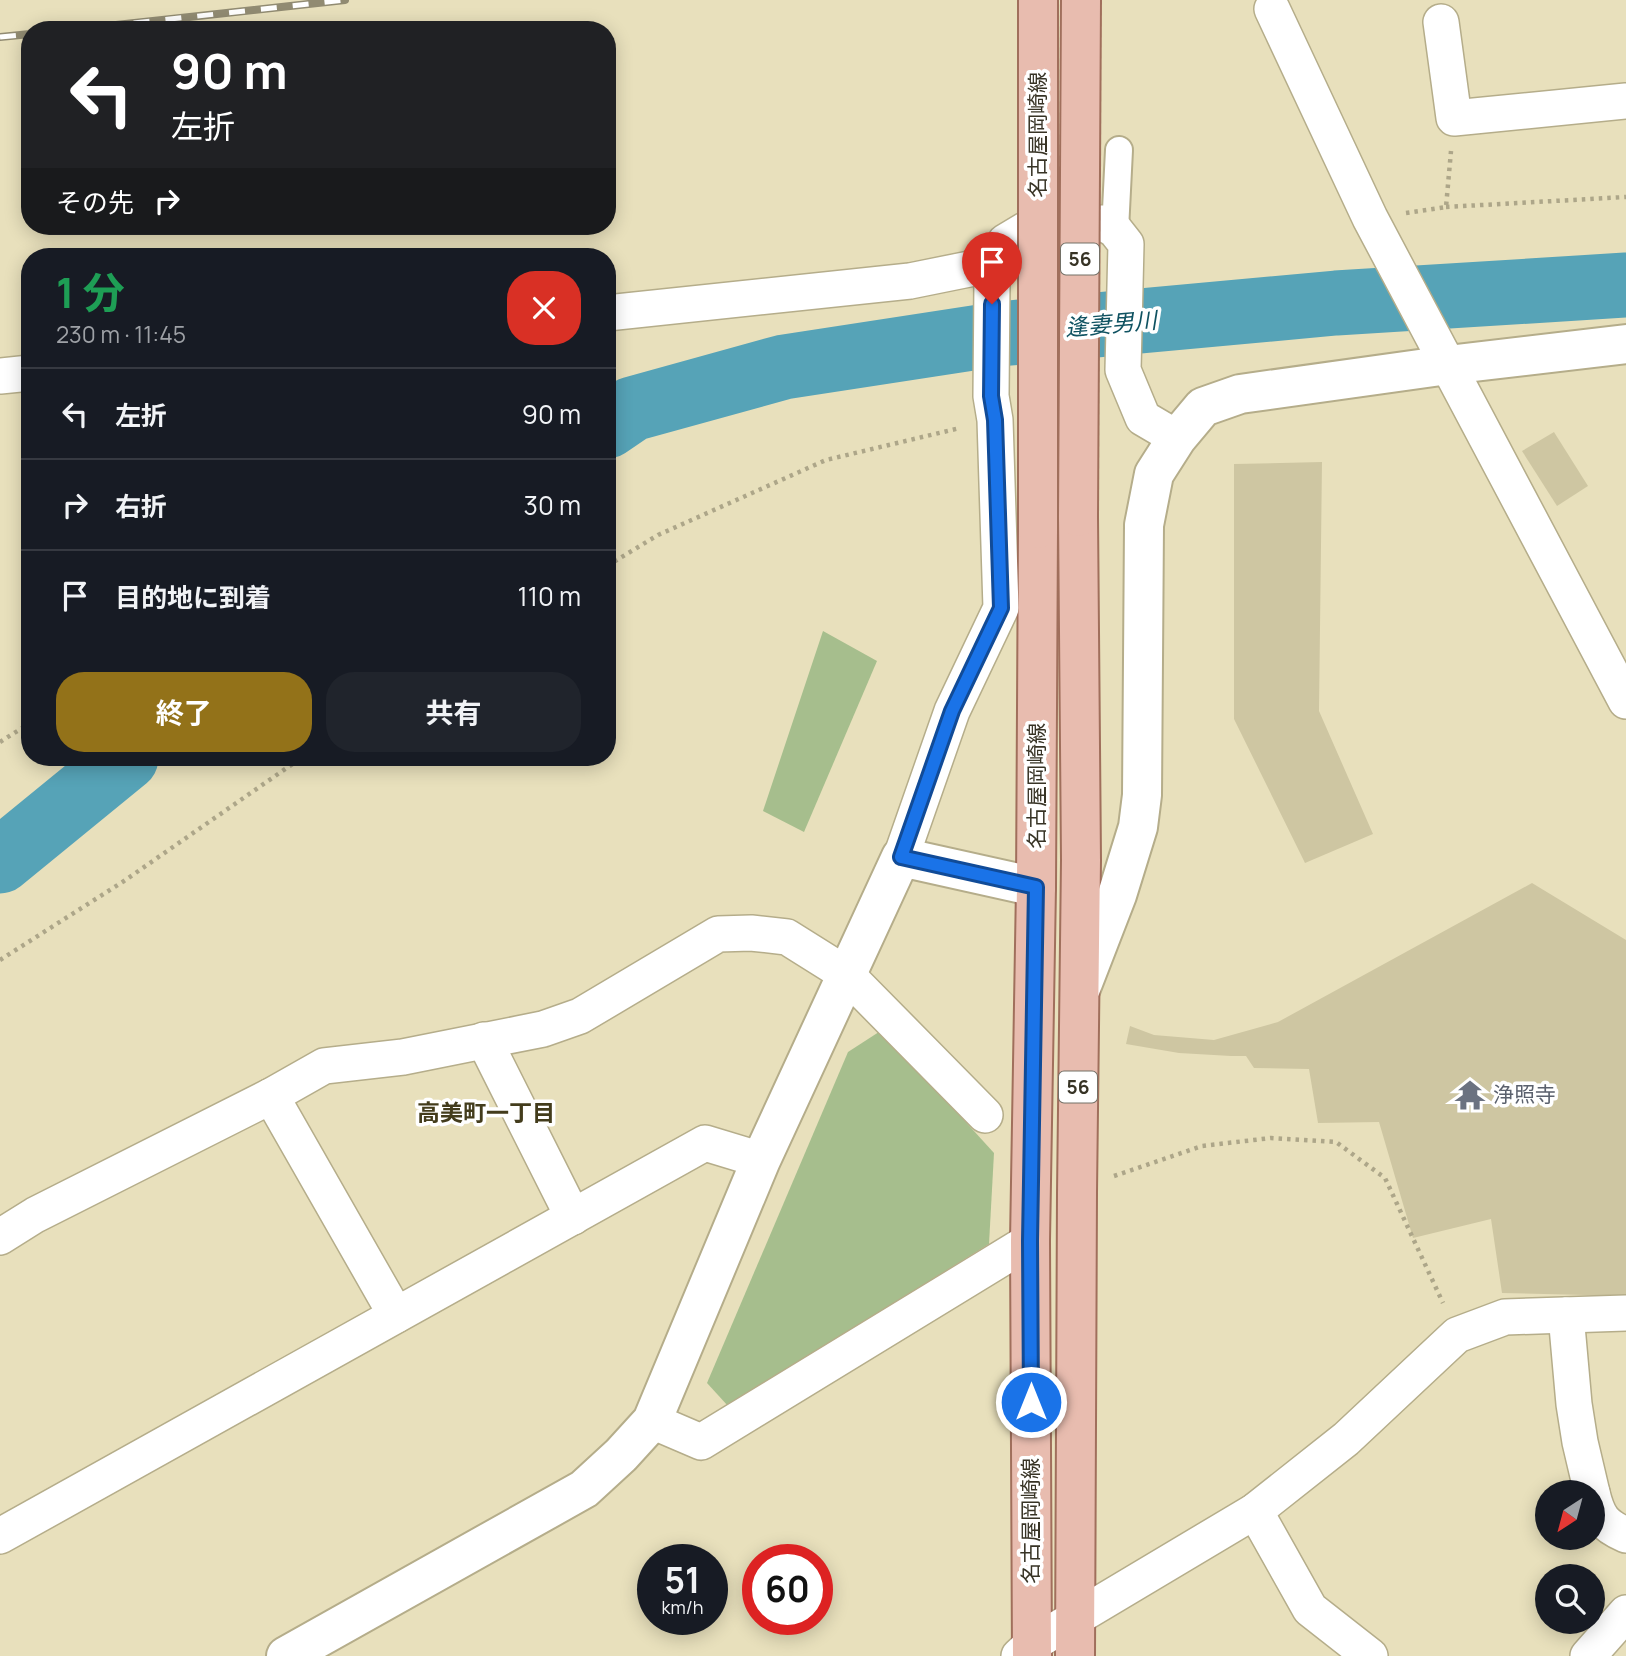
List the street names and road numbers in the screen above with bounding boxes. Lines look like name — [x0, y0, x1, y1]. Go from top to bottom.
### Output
street label: 名古屋岡崎線 — [1023, 72, 1051, 198]
road number: 56 — [1061, 244, 1099, 274]
street label: 名古屋岡崎線 — [1022, 723, 1050, 849]
road number: 56 — [1059, 1072, 1097, 1102]
street label: 名古屋岡崎線 — [1016, 1458, 1044, 1584]

